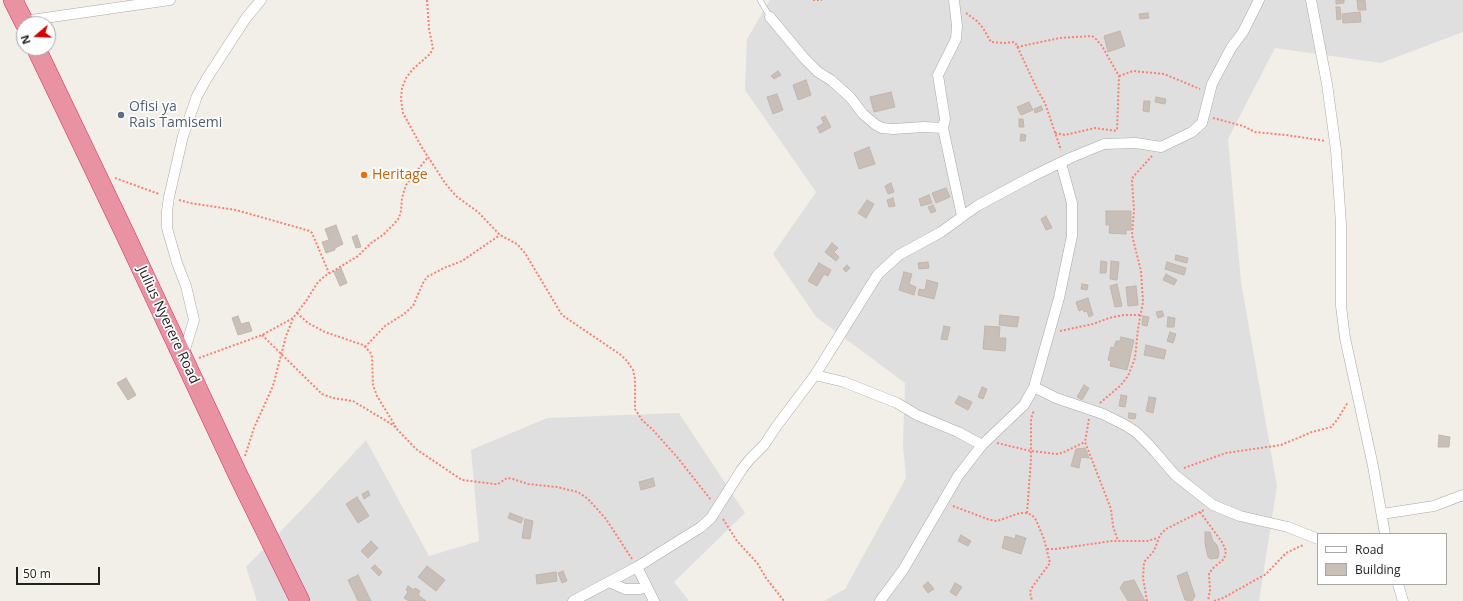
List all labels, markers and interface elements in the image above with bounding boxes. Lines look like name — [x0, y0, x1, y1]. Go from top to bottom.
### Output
north arrow — [16, 16, 56, 56]
text: N — [17, 33, 34, 46]
place label: Ofisi ya Rais Tamisemi — [129, 99, 222, 132]
marker: Ofisi ya Rais Tamisemi — [116, 110, 126, 120]
place label: Heritage — [372, 167, 428, 183]
marker: Heritage — [359, 170, 369, 180]
street label: Julius Nyerere Road — [133, 263, 203, 387]
legend — [1317, 533, 1447, 585]
text: Road — [1355, 541, 1384, 558]
scale bar — [18, 559, 102, 585]
text: Building — [1355, 561, 1400, 578]
text: 50 m — [23, 565, 51, 582]

